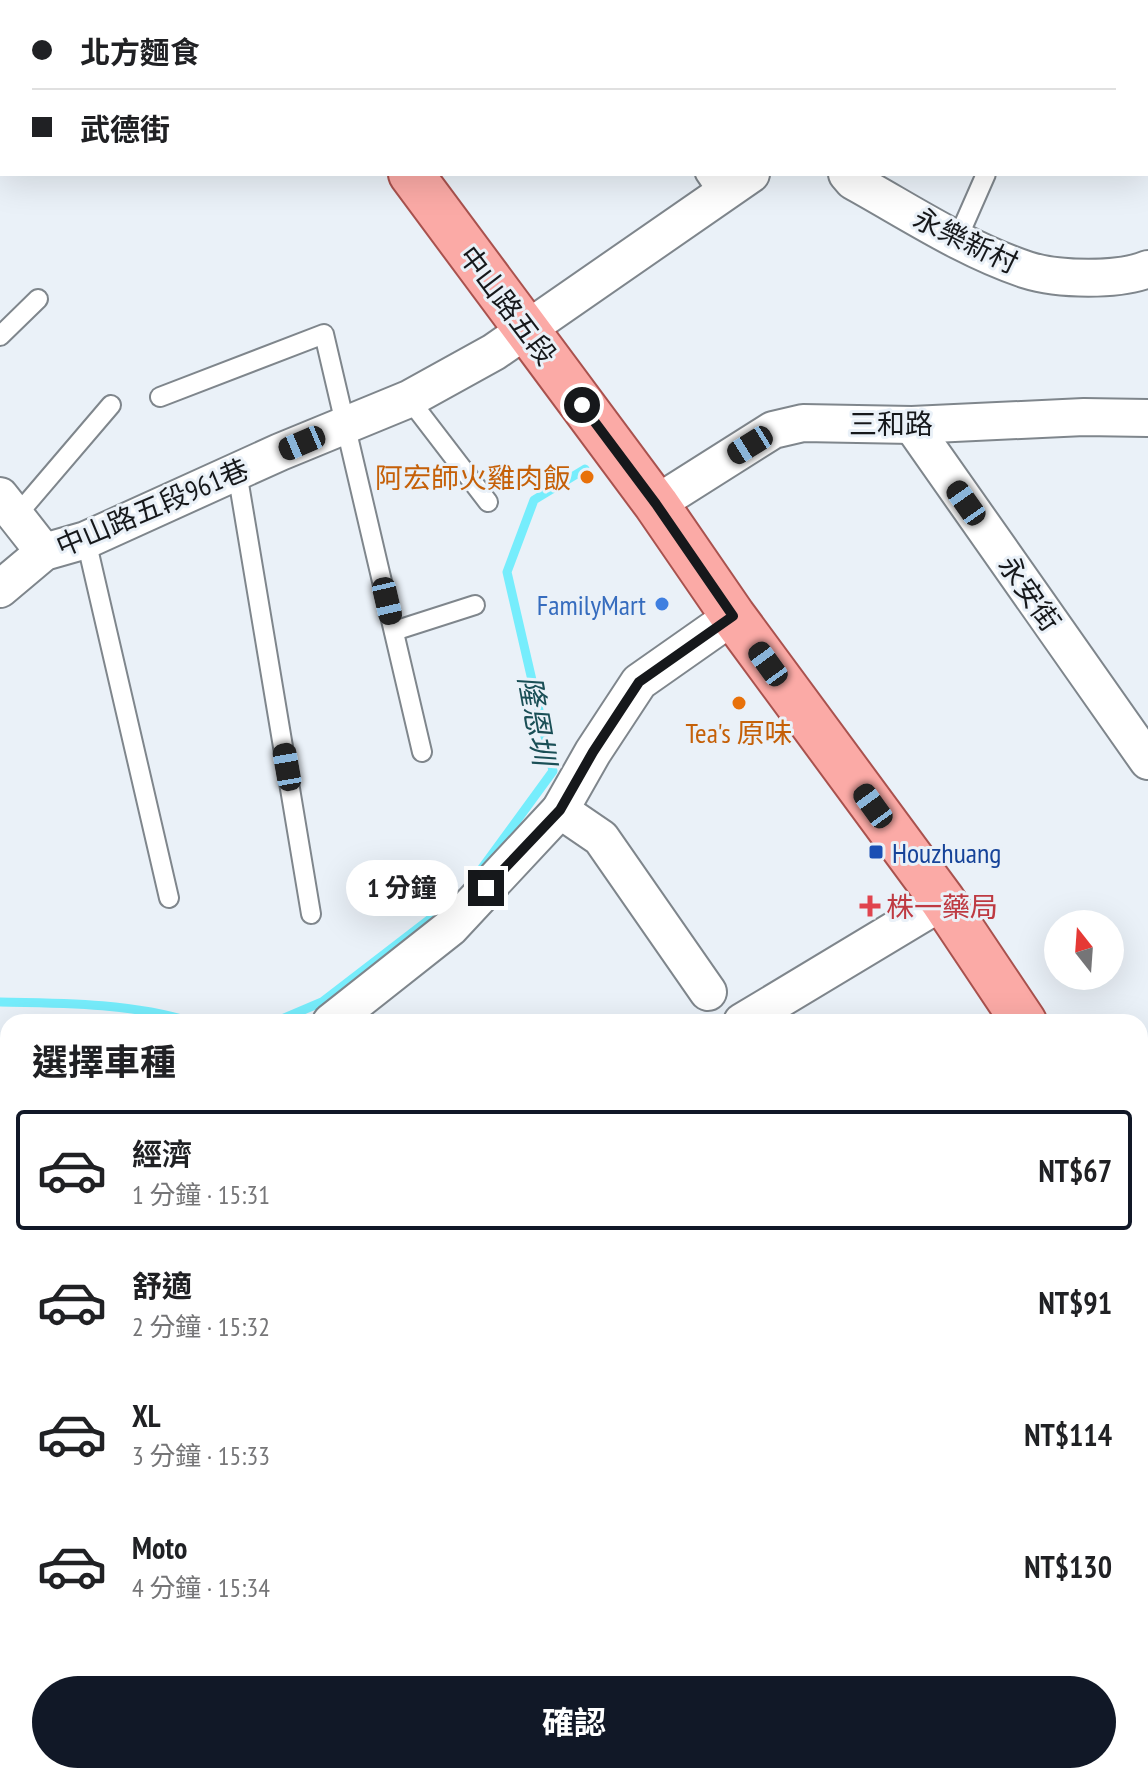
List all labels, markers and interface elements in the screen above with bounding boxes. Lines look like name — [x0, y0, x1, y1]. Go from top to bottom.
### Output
text: 北方麵食 — [80, 32, 200, 71]
text: 武德街 — [80, 109, 170, 148]
street label: 永樂新村 — [908, 199, 1024, 281]
street label: 中山路五段 — [451, 238, 565, 372]
route start — [564, 387, 600, 423]
street label: 三和路 — [849, 405, 933, 442]
car — [723, 422, 777, 468]
car — [275, 423, 329, 463]
street label: 中山路五段961巷 — [50, 450, 254, 564]
place label: 阿宏師火雞肉飯 — [375, 459, 571, 496]
marker: 阿宏師火雞肉飯 — [578, 468, 596, 486]
car — [942, 476, 990, 530]
street label: 永安街 — [991, 548, 1069, 638]
car — [370, 575, 404, 627]
place label: FamilyMart — [537, 586, 646, 623]
marker: FamilyMart — [653, 595, 671, 613]
car — [744, 638, 792, 690]
water label: 隆恩圳 — [511, 672, 566, 772]
marker: Tea's 原味 — [730, 694, 748, 712]
place label: Tea's 原味 — [685, 714, 793, 751]
car — [271, 741, 303, 793]
car — [849, 780, 897, 832]
place label: Houzhuang — [892, 834, 1001, 871]
marker: Houzhuang — [867, 843, 885, 861]
callout: 1 分鐘 — [346, 860, 458, 916]
route end — [468, 870, 504, 906]
text: 1 分鐘 — [367, 871, 437, 904]
place label: 株一藥局 — [886, 888, 998, 925]
marker: 株一藥局 — [861, 897, 879, 915]
north arrow — [1044, 910, 1124, 990]
map controls — [1044, 910, 1124, 990]
text: 選擇車種 — [32, 1038, 176, 1085]
icon: car — [36, 1134, 108, 1206]
text: 經濟 — [132, 1134, 192, 1173]
text: NT$67 — [1039, 1151, 1112, 1190]
text: 1 分鐘 · 15:31 — [132, 1178, 270, 1211]
icon: car — [36, 1266, 108, 1338]
text: 舒適 — [132, 1266, 192, 1305]
text: NT$91 — [1039, 1283, 1112, 1322]
text: 2 分鐘 · 15:32 — [132, 1310, 270, 1343]
text: XL — [132, 1396, 161, 1435]
icon: car — [36, 1398, 108, 1470]
text: NT$114 — [1024, 1415, 1112, 1454]
text: 3 分鐘 · 15:33 — [132, 1439, 270, 1472]
text: Moto — [132, 1528, 187, 1567]
icon: car — [36, 1530, 108, 1602]
text: NT$130 — [1024, 1547, 1112, 1586]
text: 4 分鐘 · 15:34 — [132, 1571, 270, 1604]
button: 確認 — [32, 1676, 1116, 1768]

